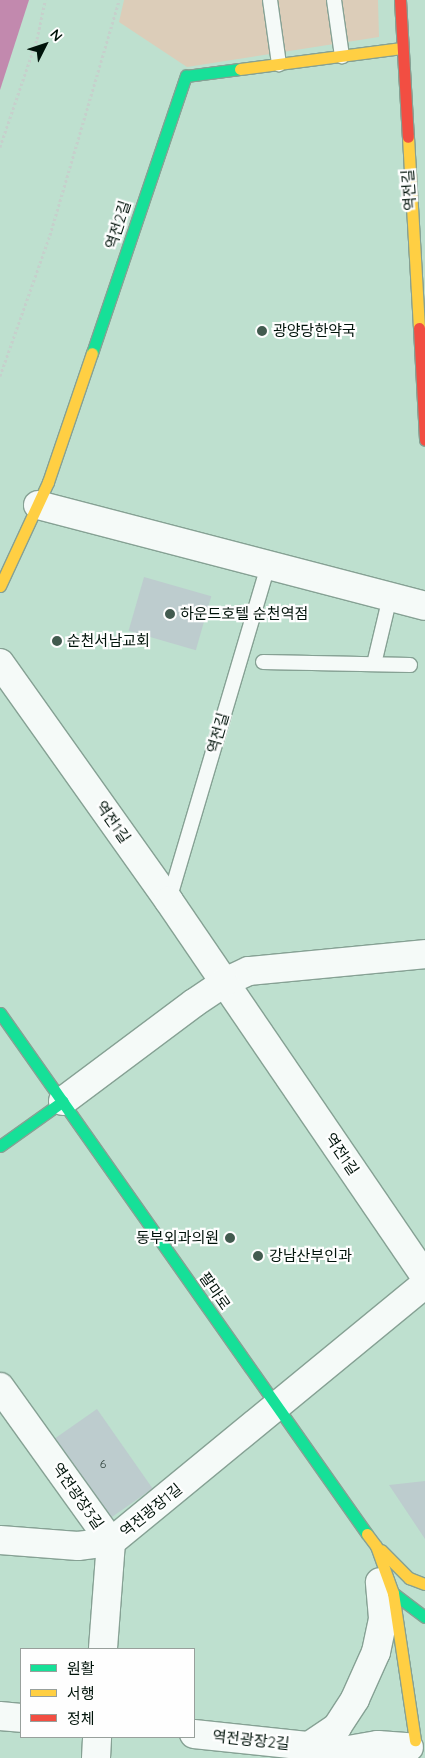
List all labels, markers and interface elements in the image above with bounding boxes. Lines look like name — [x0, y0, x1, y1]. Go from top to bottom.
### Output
north arrow — [20, 20, 70, 70]
text: N — [46, 25, 66, 45]
street label: 역전길 — [399, 169, 419, 211]
street label: 역전2길 — [102, 199, 134, 251]
place label: 광양당한약국 — [273, 322, 356, 340]
marker: 광양당한약국 — [255, 324, 269, 338]
place label: 하운드호텔 순천역점 — [180, 605, 308, 623]
marker: 하운드호텔 순천역점 — [164, 608, 176, 620]
place label: 순천서남교회 — [67, 632, 150, 650]
marker: 순천서남교회 — [51, 635, 63, 647]
street label: 역전길 — [204, 711, 232, 755]
street label: 역전1길 — [92, 798, 134, 846]
street label: 역전1길 — [321, 1130, 363, 1178]
place label: 동부외과의원 — [136, 1229, 219, 1247]
marker: 동부외과의원 — [223, 1231, 237, 1245]
place label: 강남산부인과 — [269, 1247, 352, 1265]
marker: 강남산부인과 — [251, 1249, 265, 1263]
street label: 팔마로 — [196, 1269, 234, 1313]
house number: 6 — [100, 1457, 106, 1471]
street label: 역전광장3길 — [49, 1459, 107, 1533]
street label: 역전광장1길 — [116, 1480, 186, 1540]
legend — [20, 1648, 195, 1738]
text: 원활 — [67, 1659, 95, 1678]
text: 서행 — [67, 1684, 95, 1703]
text: 정체 — [67, 1709, 95, 1728]
street label: 역전광장2길 — [212, 1727, 290, 1753]

